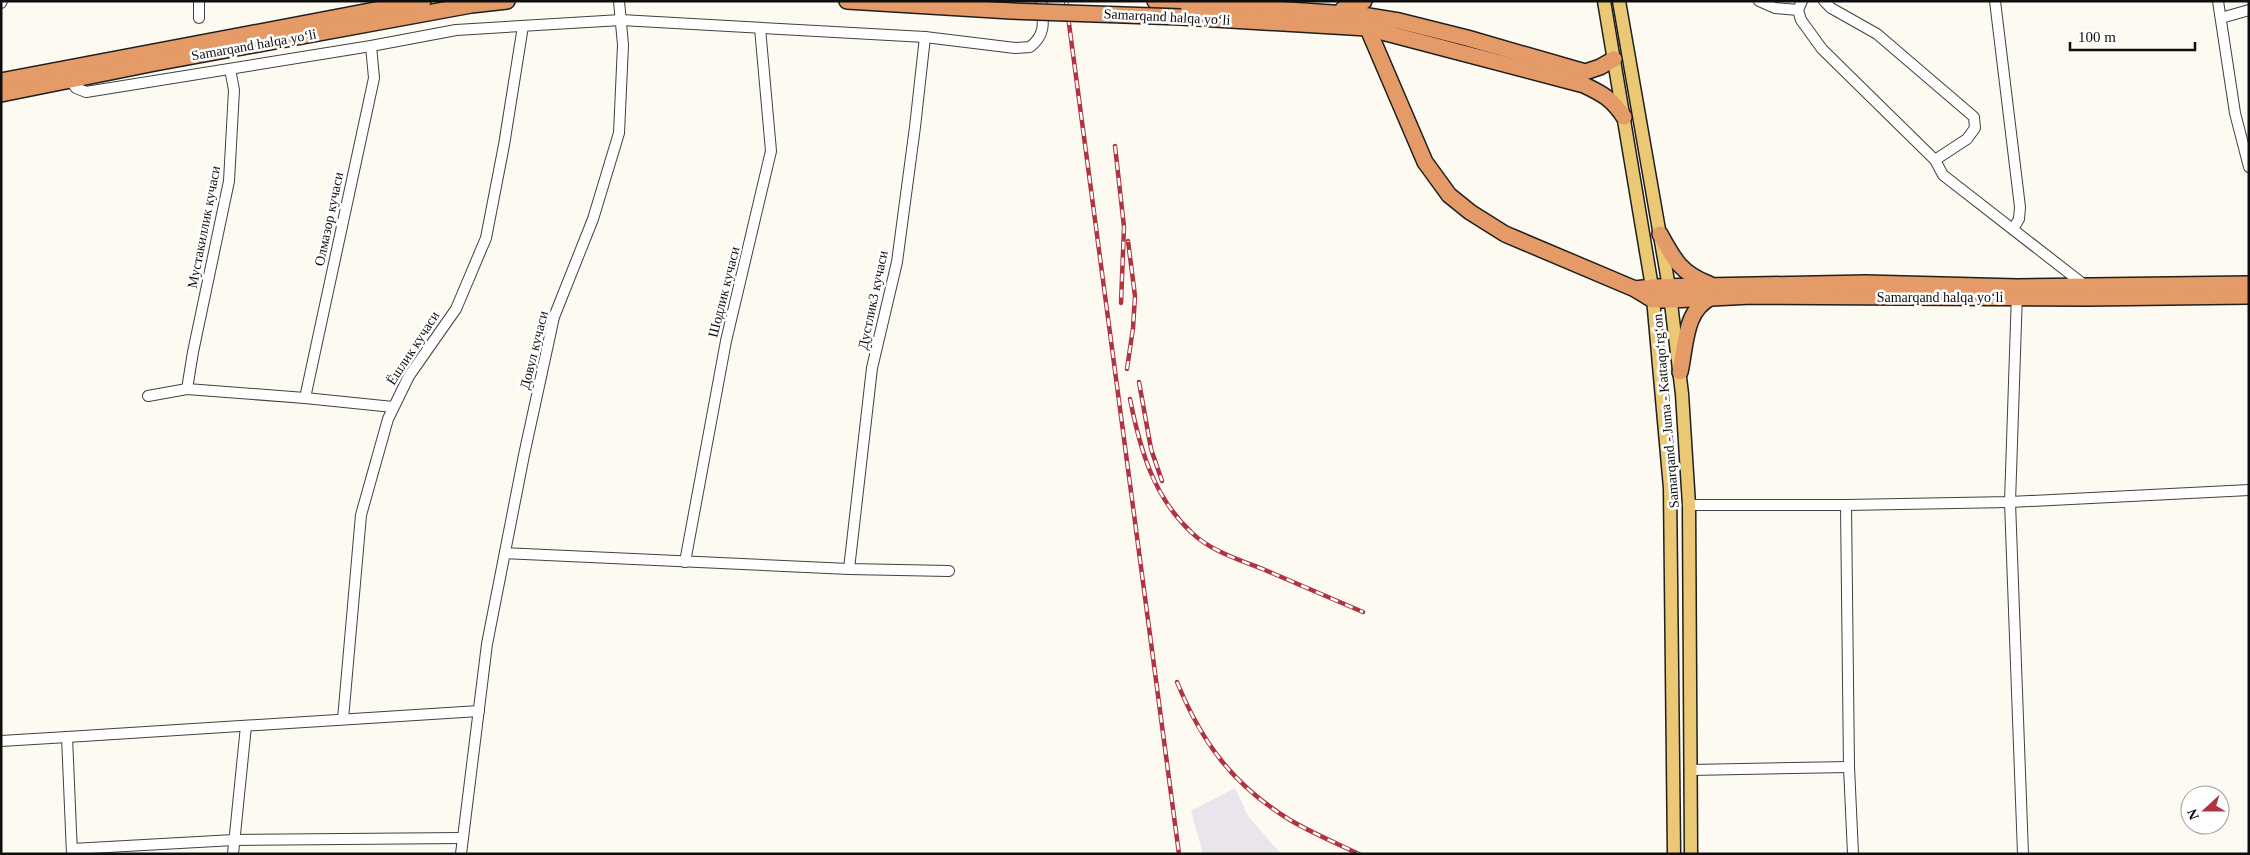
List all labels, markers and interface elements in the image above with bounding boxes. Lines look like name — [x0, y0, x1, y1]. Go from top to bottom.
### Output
street label: Samarqand halqa yoʻli — [1103, 6, 1231, 28]
scale bar — [2070, 20, 2195, 52]
street label: Samarqand halqa yoʻli — [190, 27, 318, 63]
text: 100 m — [2078, 29, 2116, 45]
street label: Мустакиллик кучаси — [185, 164, 223, 290]
street label: Олмазор кучаси — [312, 170, 346, 267]
street label: Шодлик кучаси — [705, 244, 743, 339]
street label: Дустлик3 кучаси — [855, 249, 891, 351]
street label: Samarqand halqa yoʻli — [1877, 290, 2003, 305]
street label: Ёшлик кучаси — [383, 307, 443, 388]
street label: Довул кучаси — [517, 309, 551, 391]
street label: Samarqand - Juma - Kattaqo‘rg‘on — [1650, 313, 1682, 509]
north arrow — [2180, 785, 2230, 835]
text: N — [2185, 807, 2202, 822]

